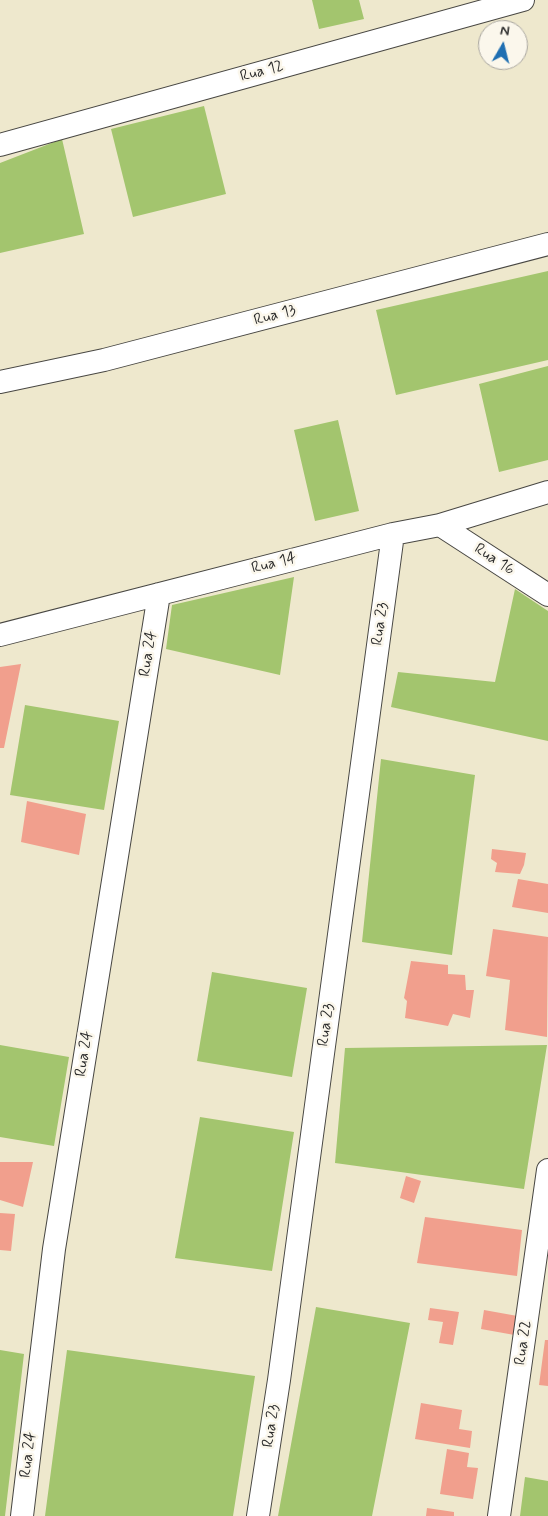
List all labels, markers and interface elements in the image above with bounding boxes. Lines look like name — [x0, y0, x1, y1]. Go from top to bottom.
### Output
north arrow — [478, 20, 528, 70]
text: N — [499, 22, 511, 41]
street label: Rua 12 — [238, 57, 286, 87]
street label: Rua 13 — [252, 301, 298, 331]
street label: Rua 16 — [470, 540, 518, 580]
street label: Rua 14 — [250, 549, 298, 579]
street label: Rua 23 — [368, 601, 394, 647]
street label: Rua 24 — [136, 630, 162, 678]
street label: Rua 23 — [314, 1002, 340, 1048]
street label: Rua 24 — [72, 1030, 98, 1078]
street label: Rua 22 — [511, 1319, 537, 1367]
street label: Rua 23 — [259, 1403, 285, 1449]
street label: Rua 24 — [17, 1431, 41, 1479]

